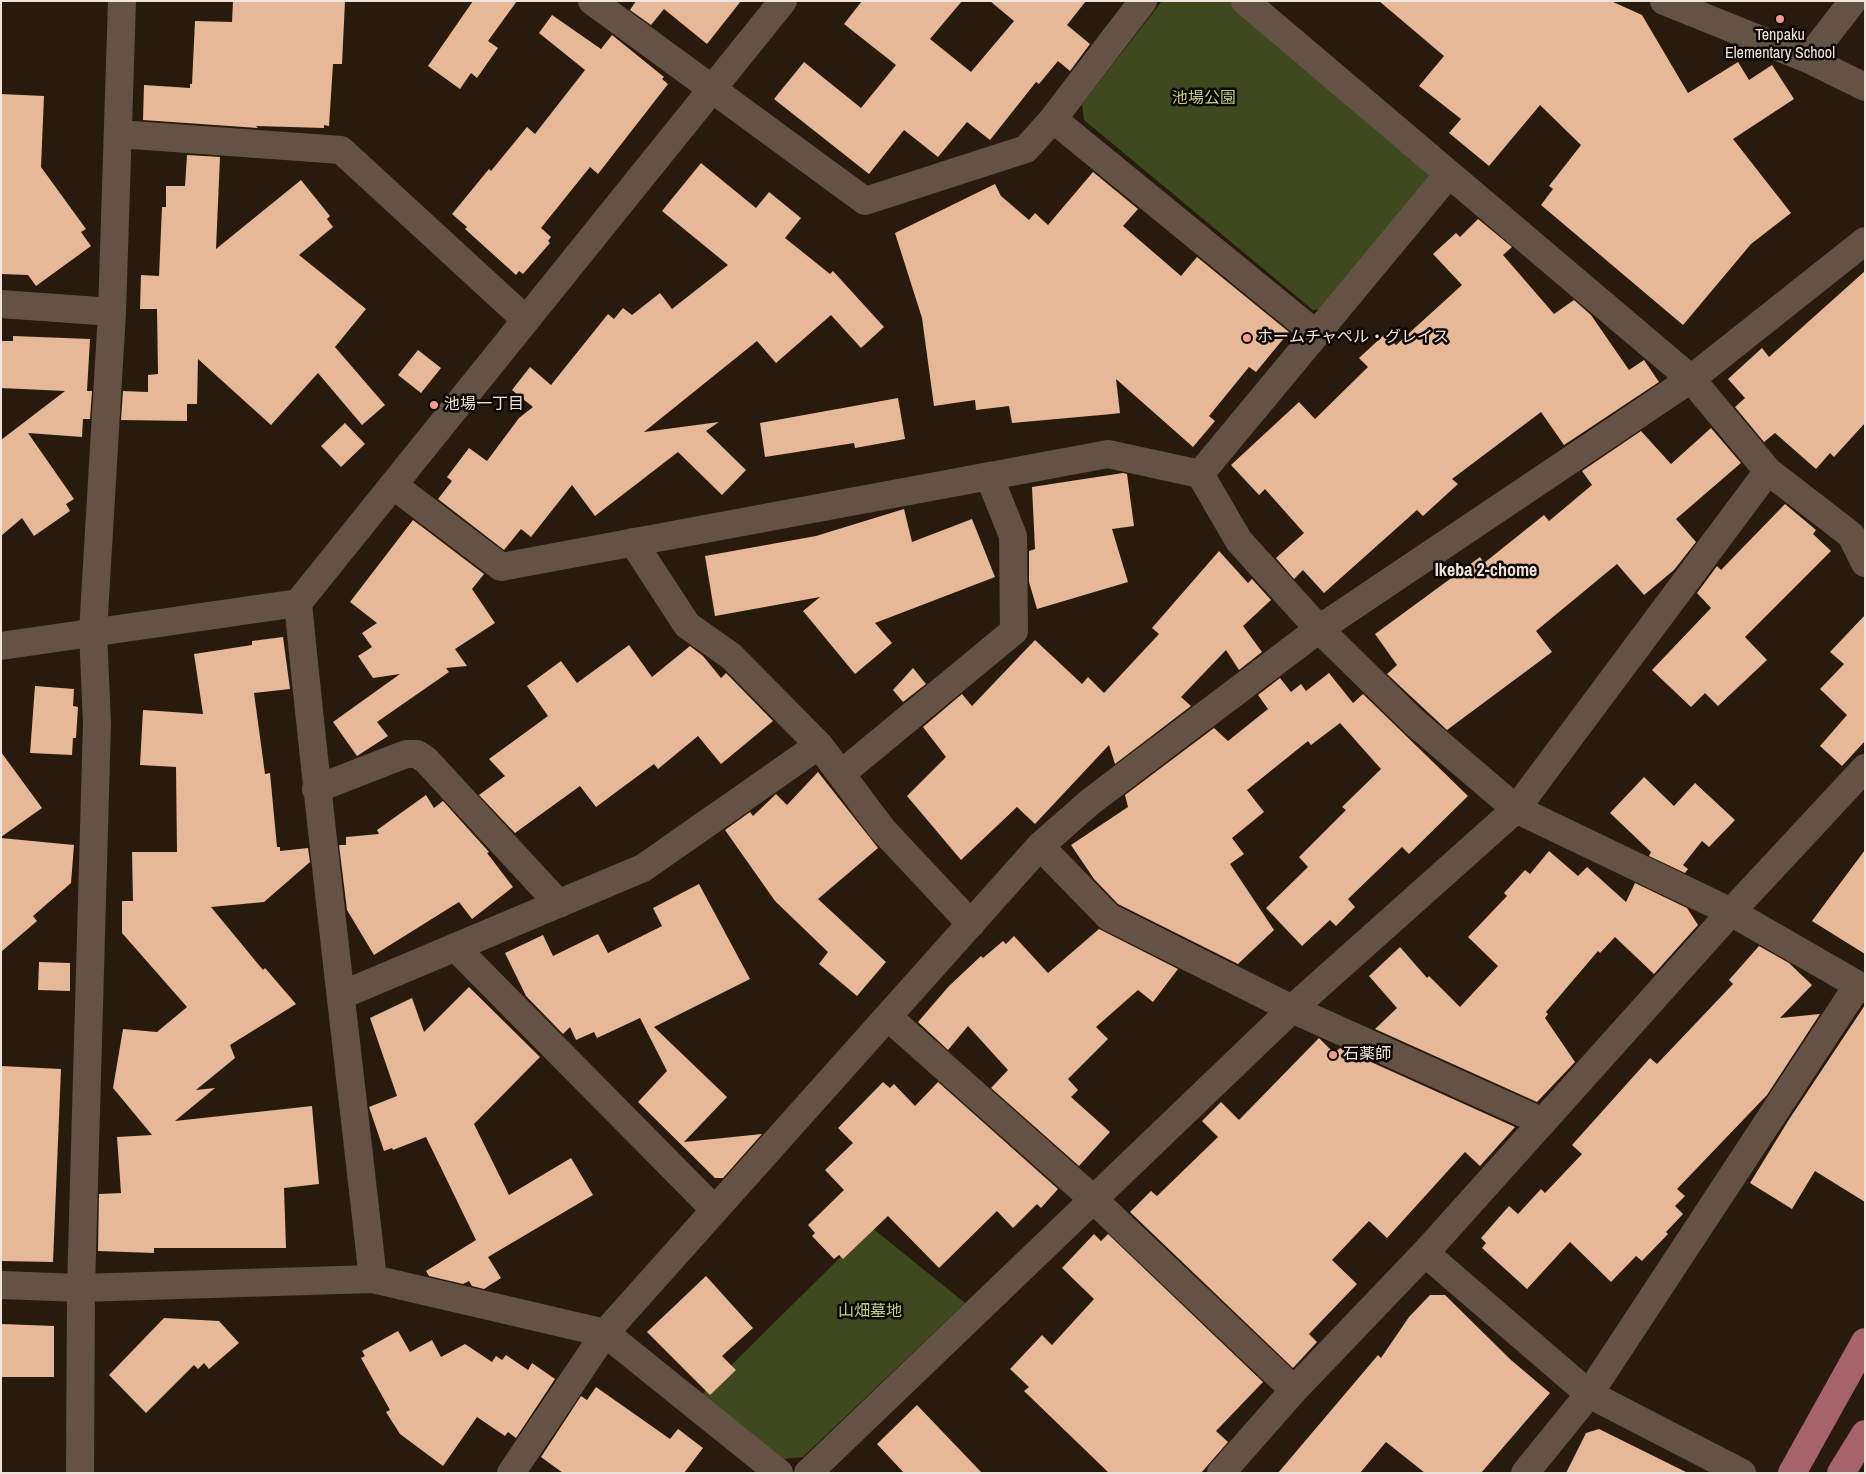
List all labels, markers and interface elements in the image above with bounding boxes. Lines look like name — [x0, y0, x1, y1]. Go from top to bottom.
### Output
marker: Tenpaku Elementary School — [1774, 13, 1786, 25]
place label: Tenpaku Elementary School — [1725, 26, 1835, 64]
park label: 池場公園 — [1172, 89, 1236, 109]
place label: ホームチャペル・グレイス — [1257, 328, 1449, 348]
marker: ホームチャペル・グレイス — [1241, 332, 1253, 344]
place label: 池場一丁目 — [444, 395, 524, 415]
marker: 池場一丁目 — [428, 399, 440, 411]
district label: Ikeba 2-chome — [1435, 560, 1537, 582]
place label: 石薬師 — [1343, 1045, 1391, 1065]
marker: 石薬師 — [1327, 1049, 1339, 1061]
park label: 山畑墓地 — [838, 1302, 902, 1322]

